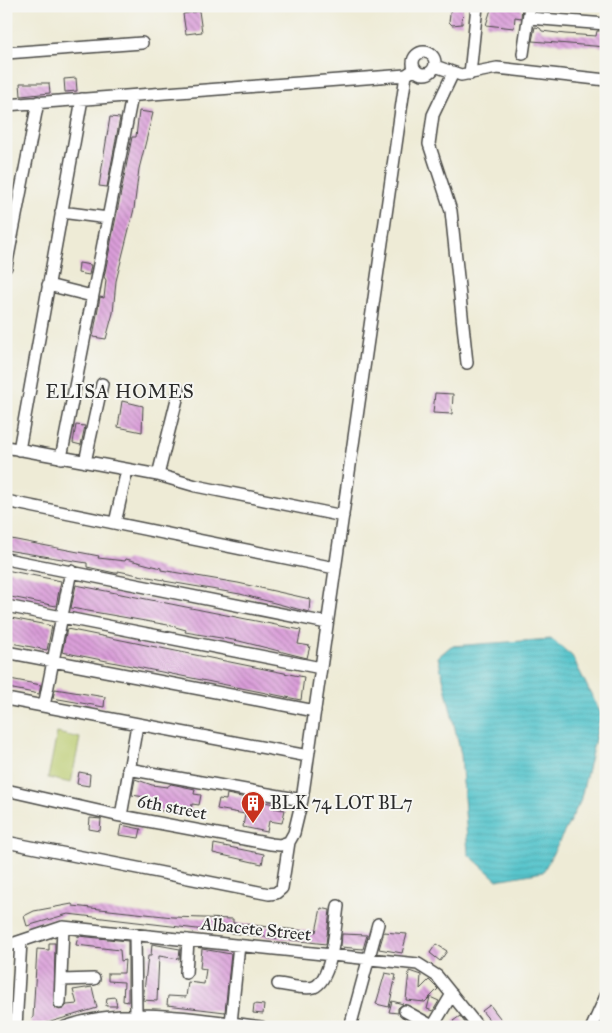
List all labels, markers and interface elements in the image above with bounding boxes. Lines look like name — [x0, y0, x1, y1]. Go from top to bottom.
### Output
district label: ELISA HOMES — [45, 380, 195, 403]
street label: 6th street — [135, 789, 209, 825]
building icon: BLK 74 LOT BL7 — [240, 790, 266, 824]
place label: BLK 74 LOT BL7 — [270, 792, 413, 814]
street label: Albacete Street — [199, 912, 313, 946]

